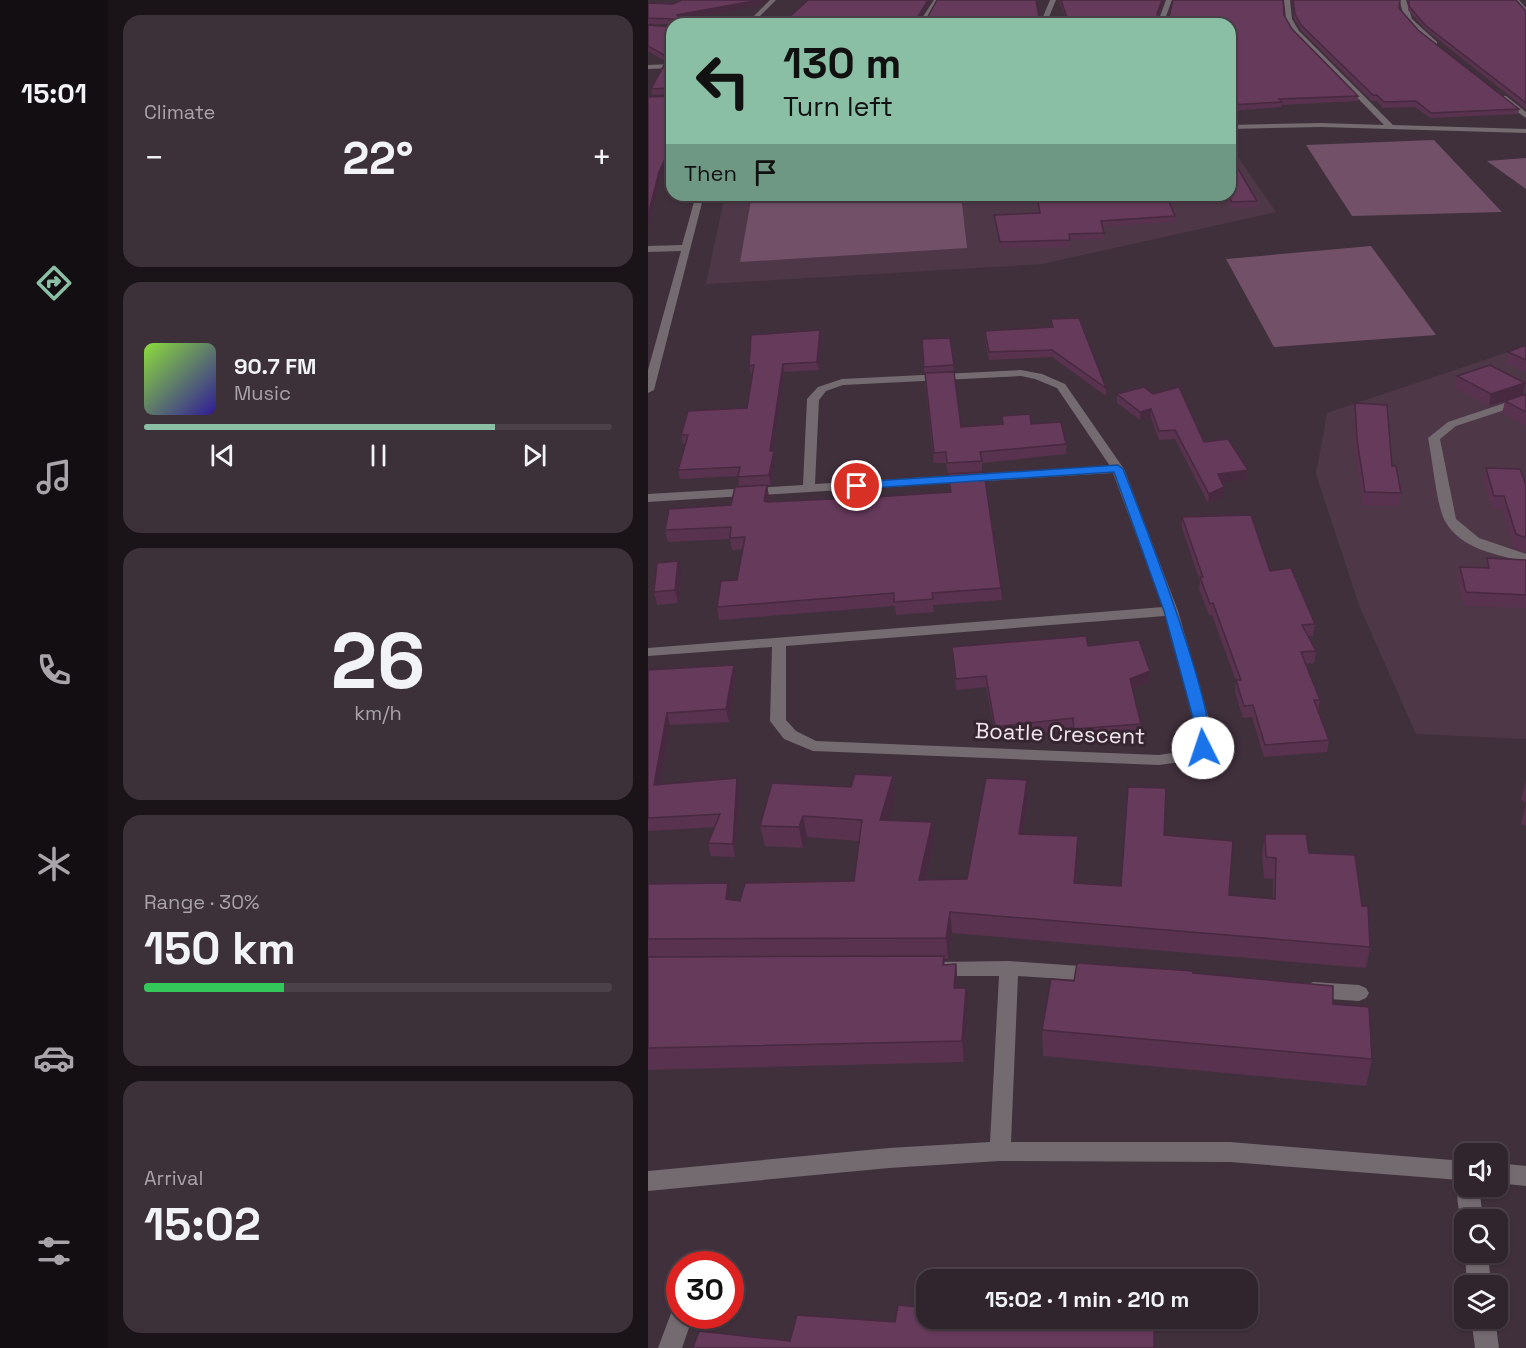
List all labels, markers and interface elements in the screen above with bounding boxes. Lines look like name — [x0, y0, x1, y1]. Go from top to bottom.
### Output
text: 130 m — [783, 37, 901, 90]
icon: left — [684, 42, 762, 120]
text: 15:01 — [21, 76, 87, 111]
text: Turn left — [783, 89, 893, 124]
text: Climate — [144, 99, 215, 125]
text: 22° — [342, 130, 414, 187]
text: − — [144, 137, 164, 179]
text: + — [592, 137, 612, 179]
icon: arrive — [749, 156, 782, 189]
text: Then — [684, 159, 737, 187]
icon: directions — [33, 262, 75, 304]
text: 90.7 FM — [234, 352, 316, 380]
text: Music — [234, 380, 291, 406]
icon: previous — [206, 439, 239, 472]
icon: pause — [362, 439, 395, 472]
icon: next — [518, 439, 551, 472]
icon: music — [33, 456, 75, 498]
pin — [831, 460, 882, 511]
icon: arrive — [840, 469, 873, 502]
text: 26 — [331, 611, 425, 711]
icon: phone — [33, 649, 75, 691]
text: km/h — [354, 700, 402, 726]
street label: Boatle Crescent — [974, 716, 1146, 750]
position arrow — [1171, 716, 1235, 780]
icon: climate — [33, 843, 75, 885]
text: Range · 30% — [144, 889, 259, 915]
text: 150 km — [144, 920, 296, 977]
icon: car — [33, 1037, 75, 1079]
map controls — [1454, 1143, 1508, 1329]
button: sound — [1454, 1143, 1508, 1197]
text: Arrival — [144, 1165, 203, 1191]
text: 15:02 — [144, 1196, 261, 1253]
button: search — [1454, 1209, 1508, 1263]
icon: filters — [33, 1230, 75, 1272]
speed limit sign: 30 — [666, 1251, 744, 1329]
button: layers — [1454, 1275, 1508, 1329]
text: 15:02 · 1 min · 210 m — [985, 1285, 1189, 1313]

